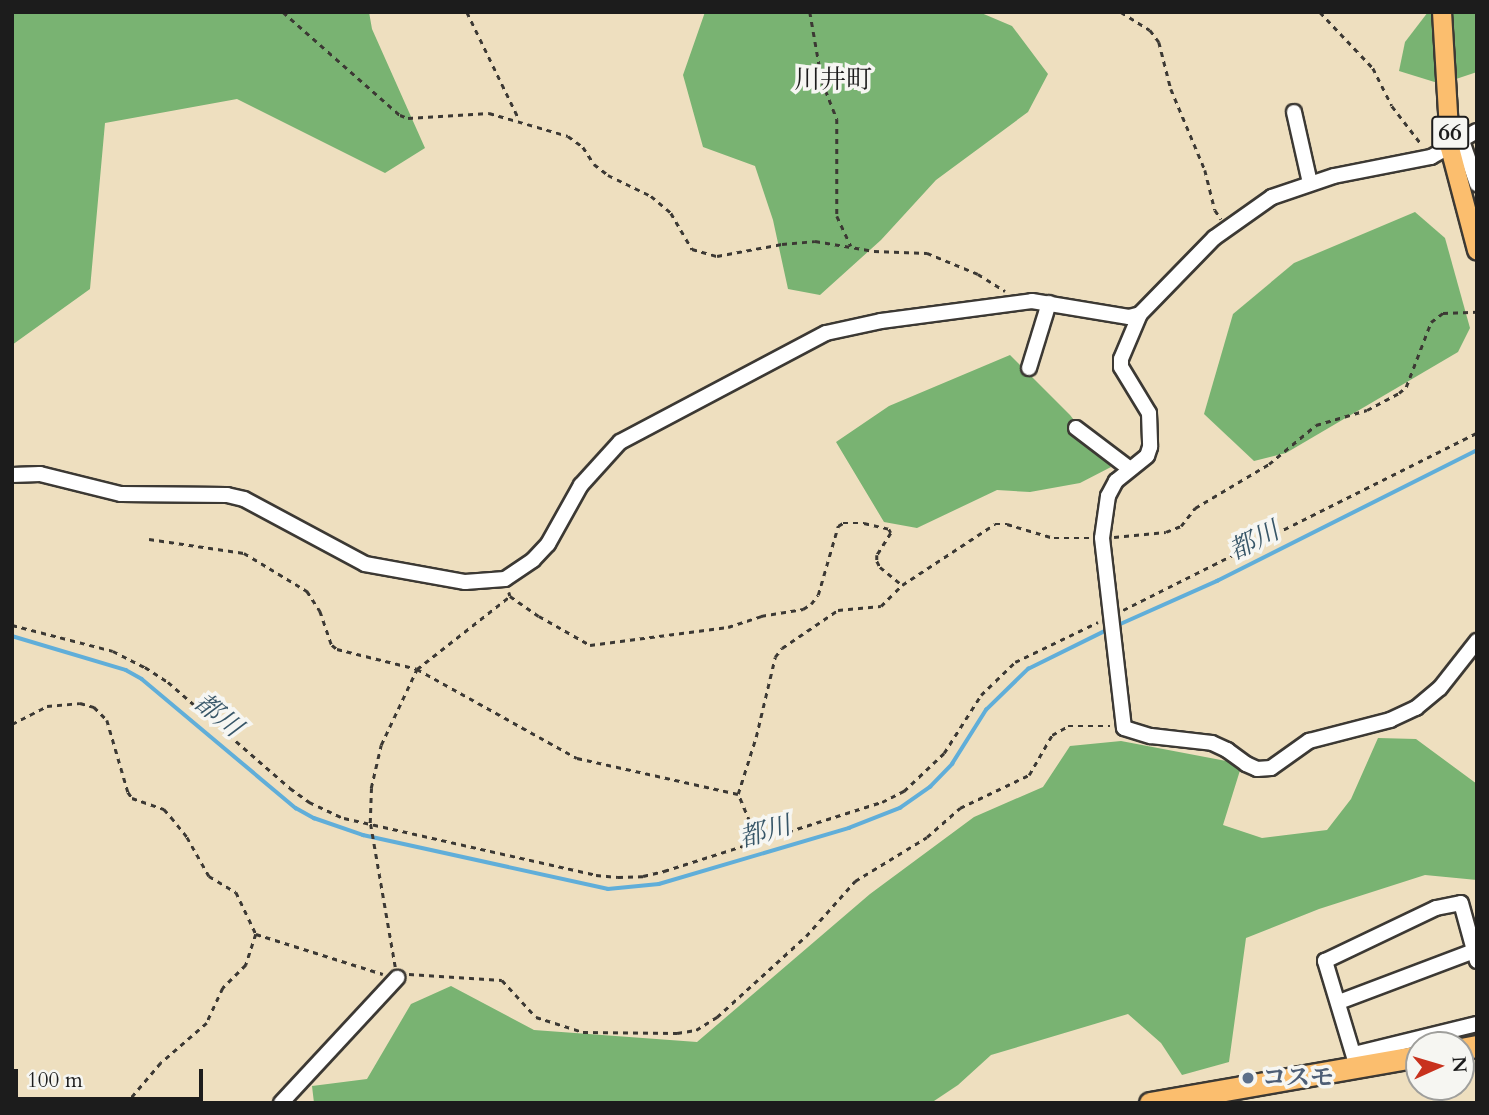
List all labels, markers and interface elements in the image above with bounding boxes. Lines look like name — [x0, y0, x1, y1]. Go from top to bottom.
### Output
district label: 川井町 — [794, 64, 872, 96]
road number: 66 — [1431, 114, 1469, 152]
water label: 都川 — [1224, 515, 1284, 567]
water label: 都川 — [188, 687, 248, 743]
water label: 都川 — [736, 810, 794, 854]
north arrow — [1405, 1031, 1475, 1101]
scale bar — [18, 1056, 206, 1100]
text: N — [1445, 1056, 1472, 1074]
place label: コスモ — [1262, 1064, 1334, 1092]
text: 100 m — [27, 1066, 83, 1095]
marker: コスモ — [1240, 1070, 1256, 1086]

